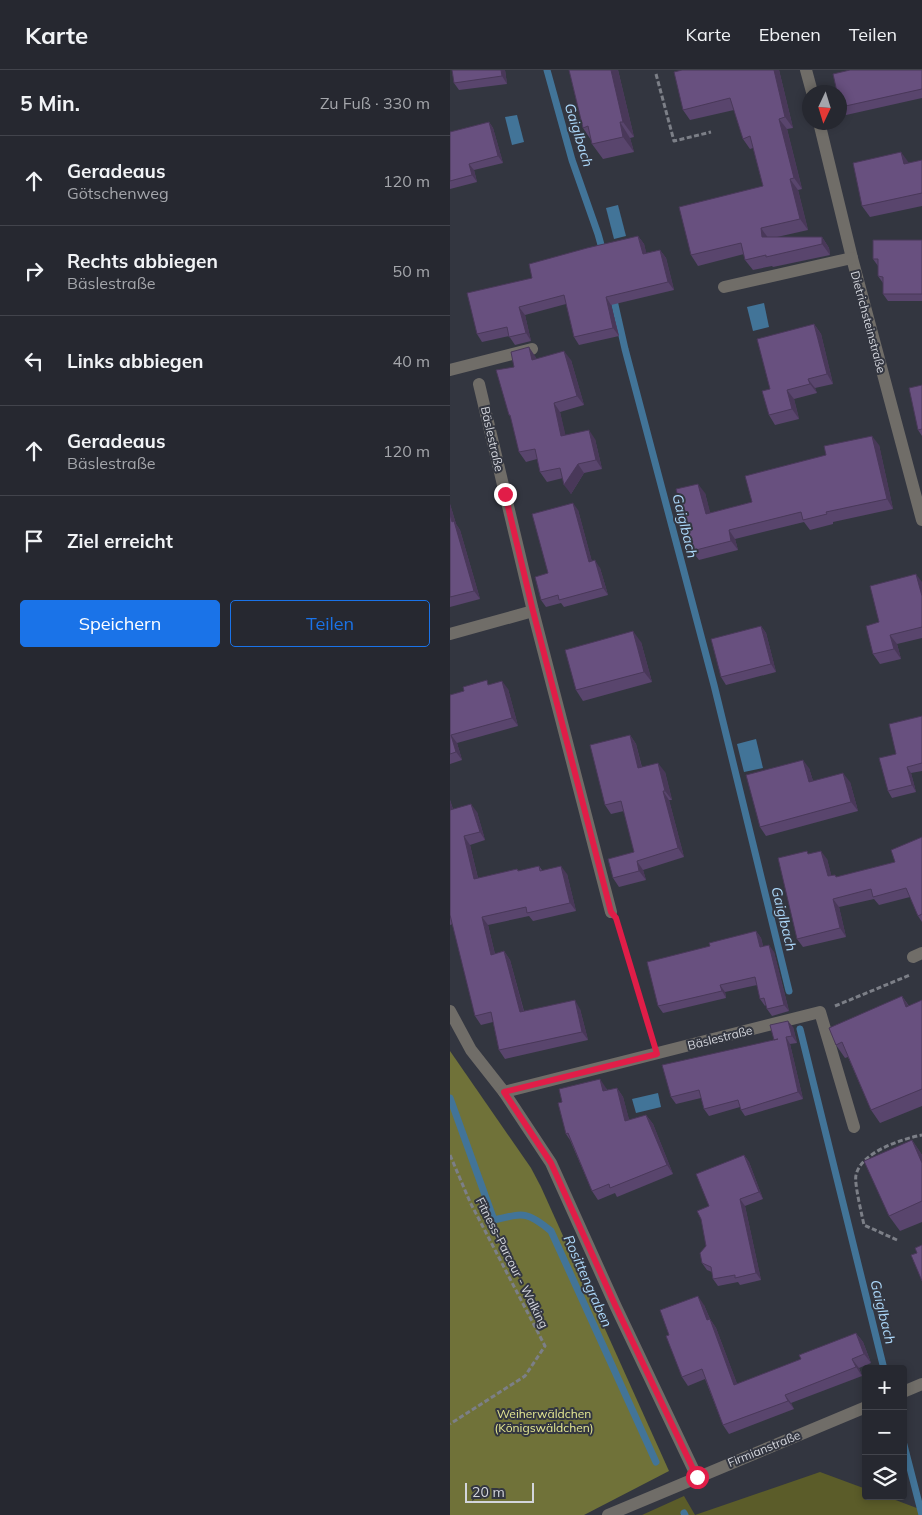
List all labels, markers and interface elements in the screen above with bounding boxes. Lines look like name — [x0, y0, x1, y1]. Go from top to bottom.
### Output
text: Karte — [25, 20, 88, 50]
text: Karte — [685, 23, 731, 46]
text: Ebenen — [759, 23, 821, 46]
text: Teilen — [849, 23, 897, 46]
north arrow — [802, 85, 847, 130]
text: 5 Min. — [20, 90, 80, 116]
text: Zu Fuß · 330 m — [320, 93, 430, 113]
water label: Gaiglbach — [561, 101, 597, 169]
text: Geradeaus — [67, 159, 165, 183]
icon: ahead — [20, 167, 48, 195]
text: 120 m — [383, 171, 430, 191]
text: Götschenweg — [67, 183, 169, 203]
text: Rechts abbiegen — [67, 249, 218, 273]
icon: right — [20, 257, 48, 285]
text: 50 m — [393, 261, 430, 281]
street label: Dietrichsteinstraße — [848, 269, 889, 374]
text: Bäslestraße — [67, 273, 156, 293]
icon: left — [20, 347, 48, 375]
text: Links abbiegen — [67, 349, 204, 373]
text: 40 m — [393, 351, 430, 371]
street label: Bäslestraße — [478, 405, 507, 473]
text: Geradeaus — [67, 429, 165, 453]
icon: ahead — [20, 437, 48, 465]
text: 120 m — [383, 441, 430, 461]
text: Bäslestraße — [67, 453, 156, 473]
route end — [494, 483, 517, 506]
water label: Gaiglbach — [668, 492, 702, 560]
icon: arrive — [20, 527, 48, 555]
text: Ziel erreicht — [67, 529, 173, 553]
button: Speichern — [20, 600, 220, 647]
button: Teilen — [230, 600, 430, 647]
water label: Gaiglbach — [767, 885, 801, 953]
street label: Bäslestraße — [686, 1022, 754, 1053]
street label: Fitness-Parcour - Walking — [473, 1195, 552, 1331]
water label: Rosittengraben — [560, 1232, 616, 1330]
water label: Gaiglbach — [866, 1278, 900, 1346]
map controls — [862, 1365, 907, 1500]
button: + — [862, 1365, 907, 1410]
park label: Weiherwäldchen (Königswäldchen) — [494, 1406, 594, 1435]
button: − — [862, 1410, 907, 1455]
street label: Firmianstraße — [725, 1427, 802, 1470]
button: layers — [862, 1455, 907, 1500]
route start — [686, 1466, 709, 1489]
scale bar — [465, 1480, 534, 1503]
text: 20 m — [472, 1483, 505, 1501]

